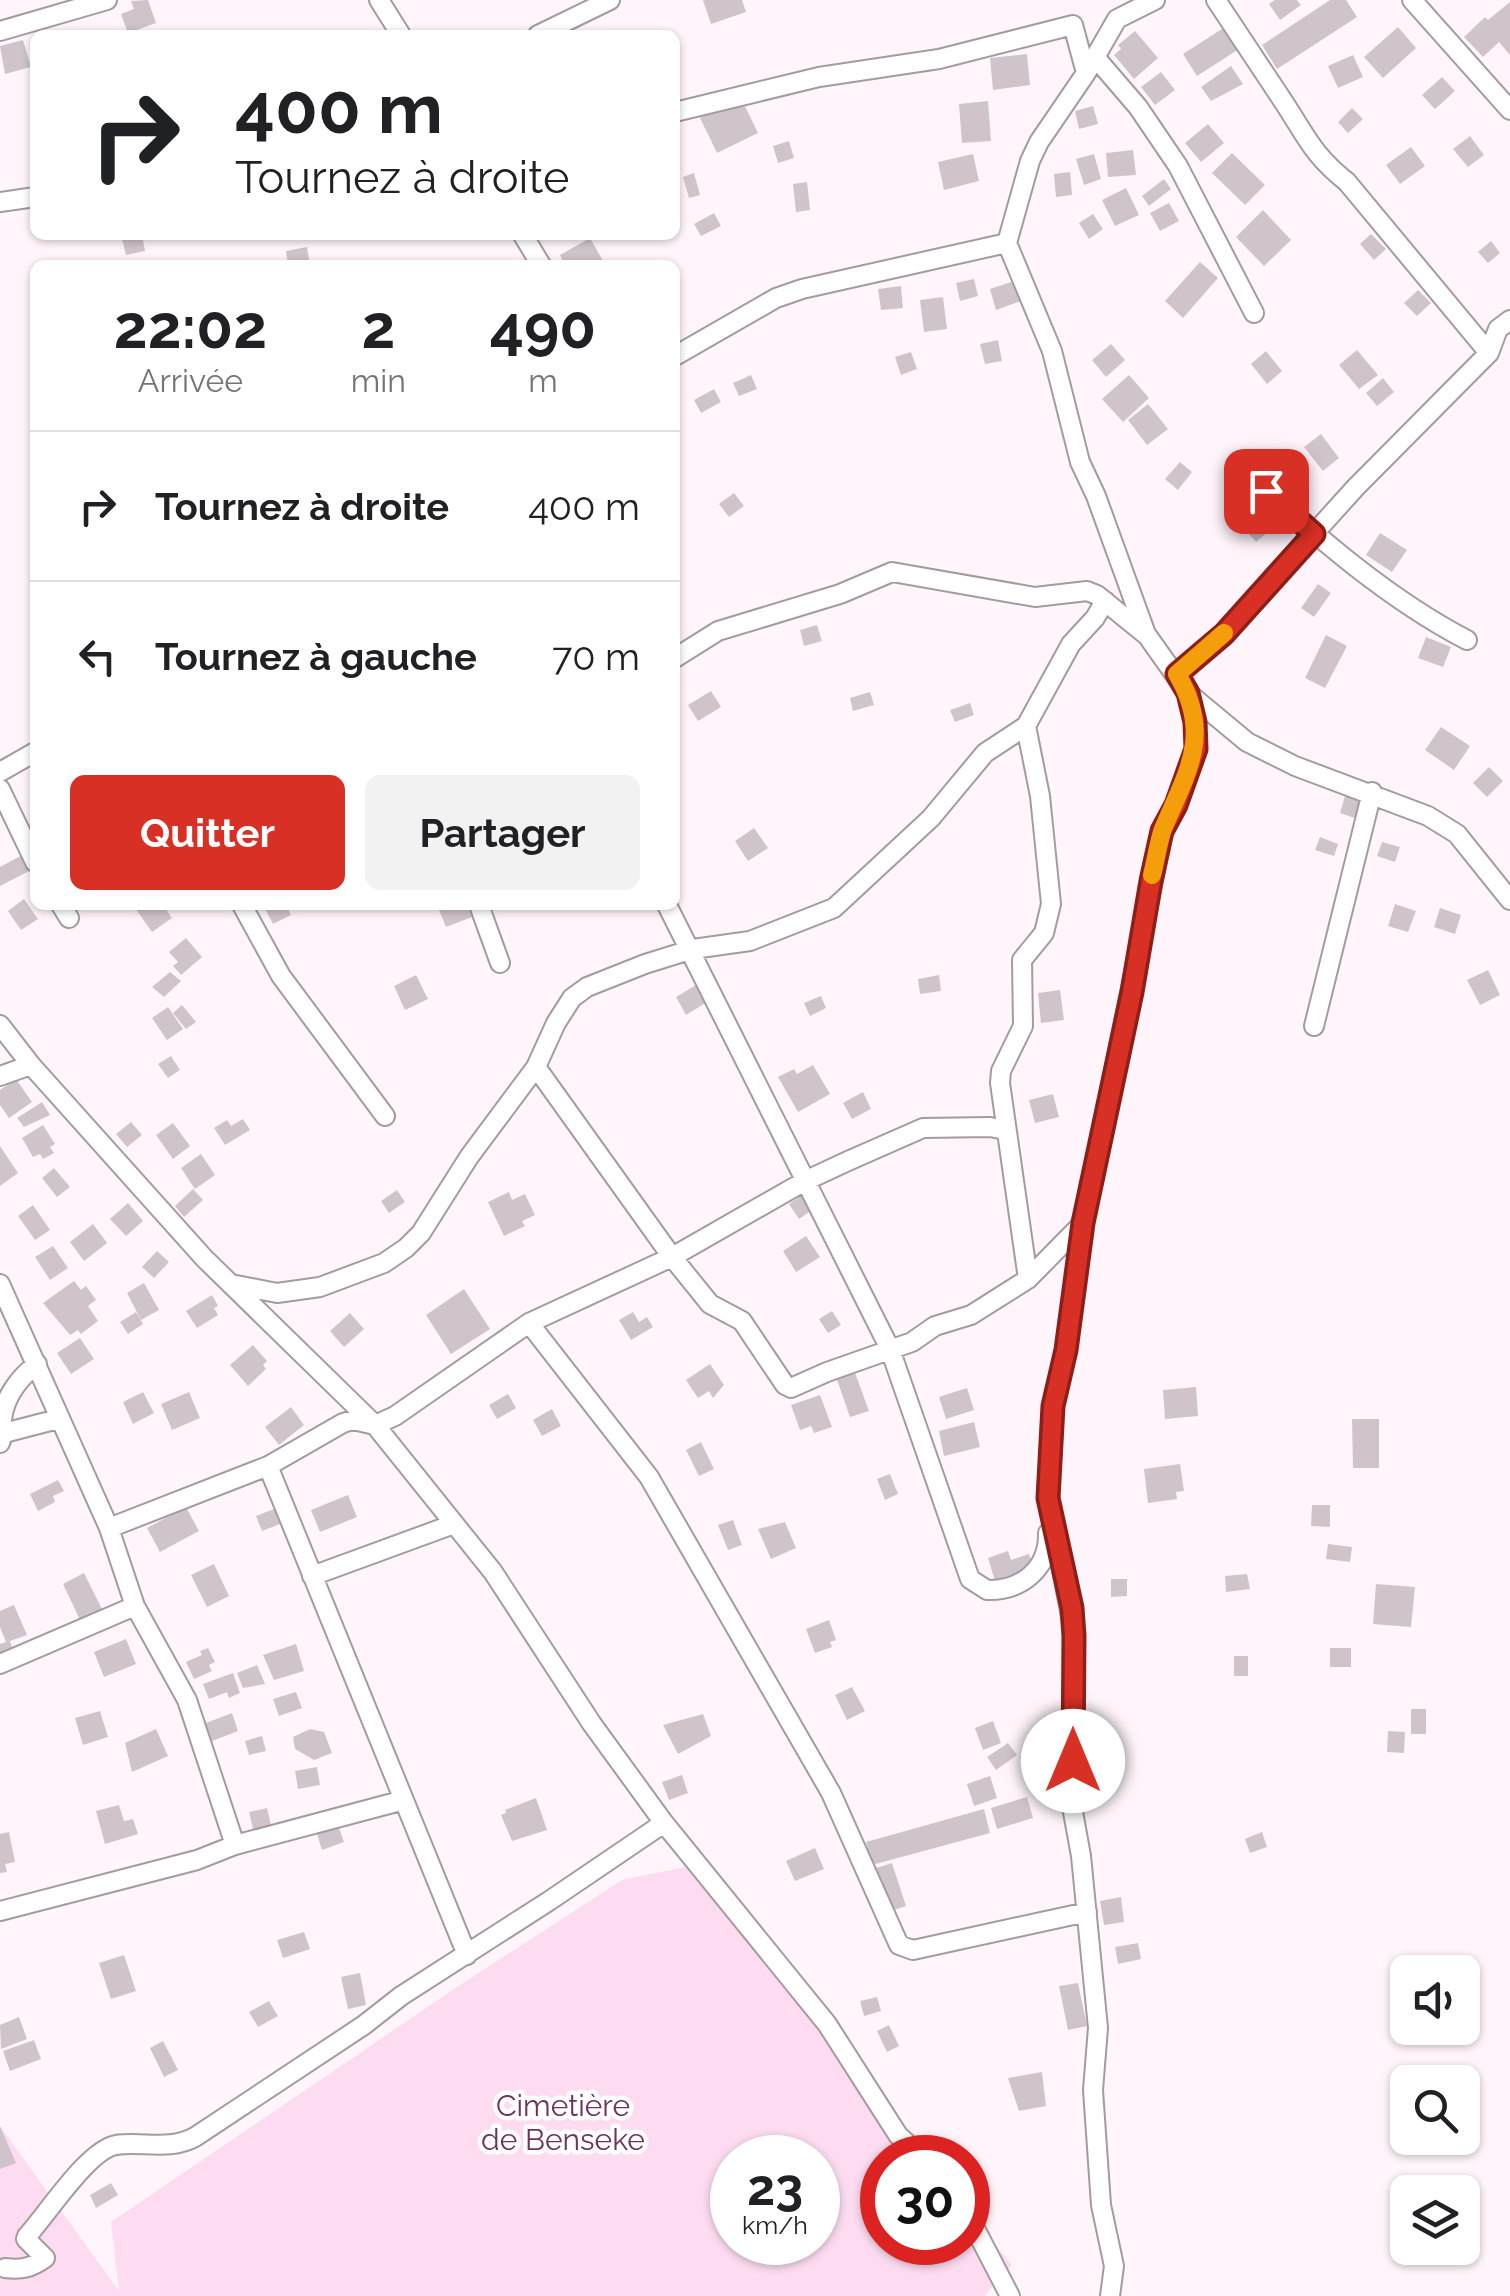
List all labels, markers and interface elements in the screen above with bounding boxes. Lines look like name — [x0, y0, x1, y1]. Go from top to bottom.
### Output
text: 400 m — [235, 67, 443, 149]
icon: right — [70, 70, 200, 200]
text: Tournez à droite — [235, 151, 569, 204]
text: 22:02 — [114, 292, 267, 362]
text: 2 — [361, 292, 395, 362]
text: 490 — [490, 292, 596, 362]
text: Arrivée — [138, 362, 243, 399]
text: min — [351, 362, 406, 399]
text: m — [528, 362, 558, 399]
pin — [1224, 449, 1309, 534]
icon: arrive — [1239, 464, 1294, 519]
icon: right — [70, 479, 125, 534]
text: Tournez à droite — [155, 484, 449, 529]
text: 400 m — [528, 484, 640, 529]
icon: left — [70, 629, 125, 684]
text: Tournez à gauche — [155, 634, 477, 679]
text: 70 m — [552, 634, 640, 679]
button: Quitter — [70, 775, 345, 890]
button: Partager — [365, 775, 640, 890]
position arrow — [1021, 1709, 1125, 1813]
map controls — [1390, 1955, 1480, 2265]
button: sound — [1390, 1955, 1480, 2045]
button: search — [1390, 2065, 1480, 2155]
park label: Cimetière de Benseke — [481, 2088, 645, 2157]
speed limit sign: 30 — [860, 2135, 990, 2265]
text: 23 — [747, 2158, 803, 2217]
button: layers — [1390, 2175, 1480, 2265]
text: km/h — [742, 2210, 808, 2240]

